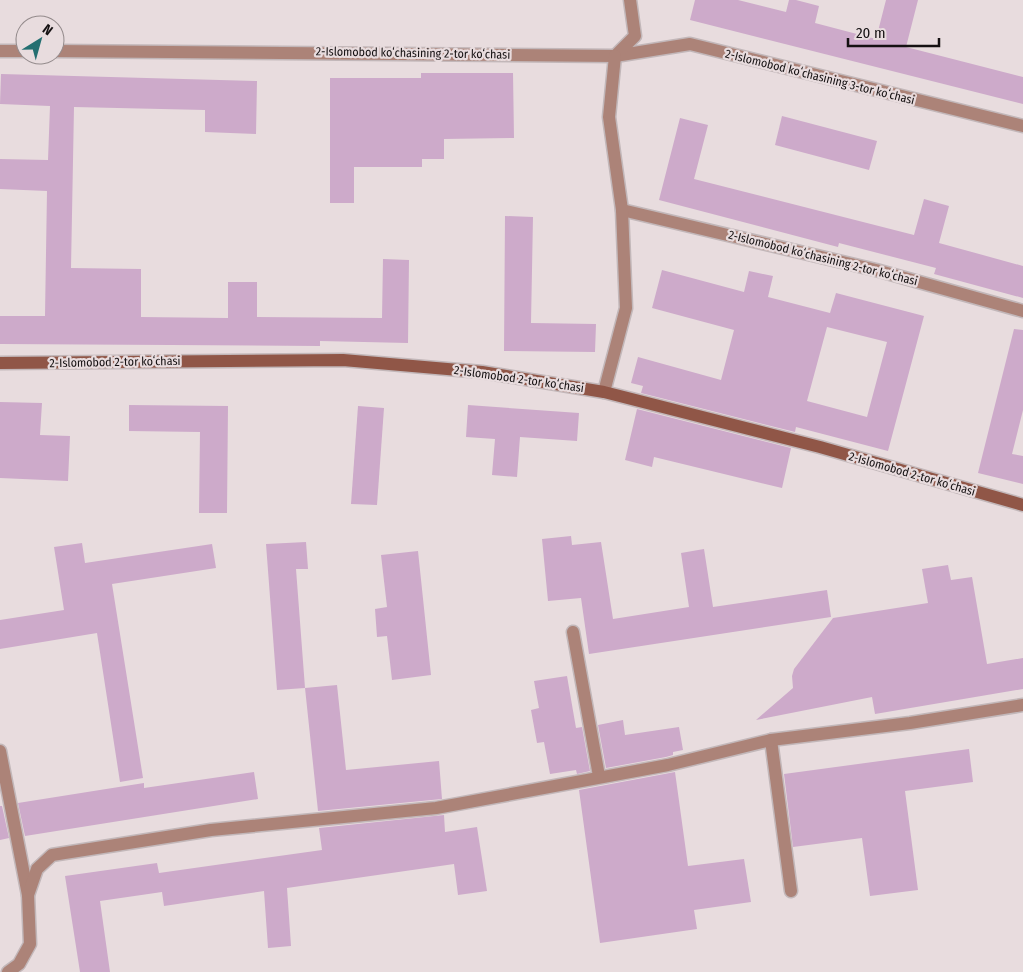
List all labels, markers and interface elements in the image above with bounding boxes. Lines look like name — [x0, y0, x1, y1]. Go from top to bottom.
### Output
north arrow — [15, 15, 65, 65]
scale bar — [848, 15, 939, 47]
text: N — [39, 21, 56, 39]
text: 20 m — [856, 24, 886, 42]
street label: 2-Islomobod koʻchasining 2-tor koʻchasi — [316, 43, 510, 62]
street label: 2-Islomobod koʻchasining 3-tor koʻchasi — [724, 46, 916, 107]
street label: 2-Islomobod koʻchasining 2-tor koʻchasi — [727, 227, 919, 288]
street label: 2-Islomobod 2-tor koʻchasi — [49, 353, 181, 370]
street label: 2-Islomobod 2-tor koʻchasi — [453, 362, 585, 395]
street label: 2-Islomobod 2-tor koʻchasi — [847, 448, 977, 499]

